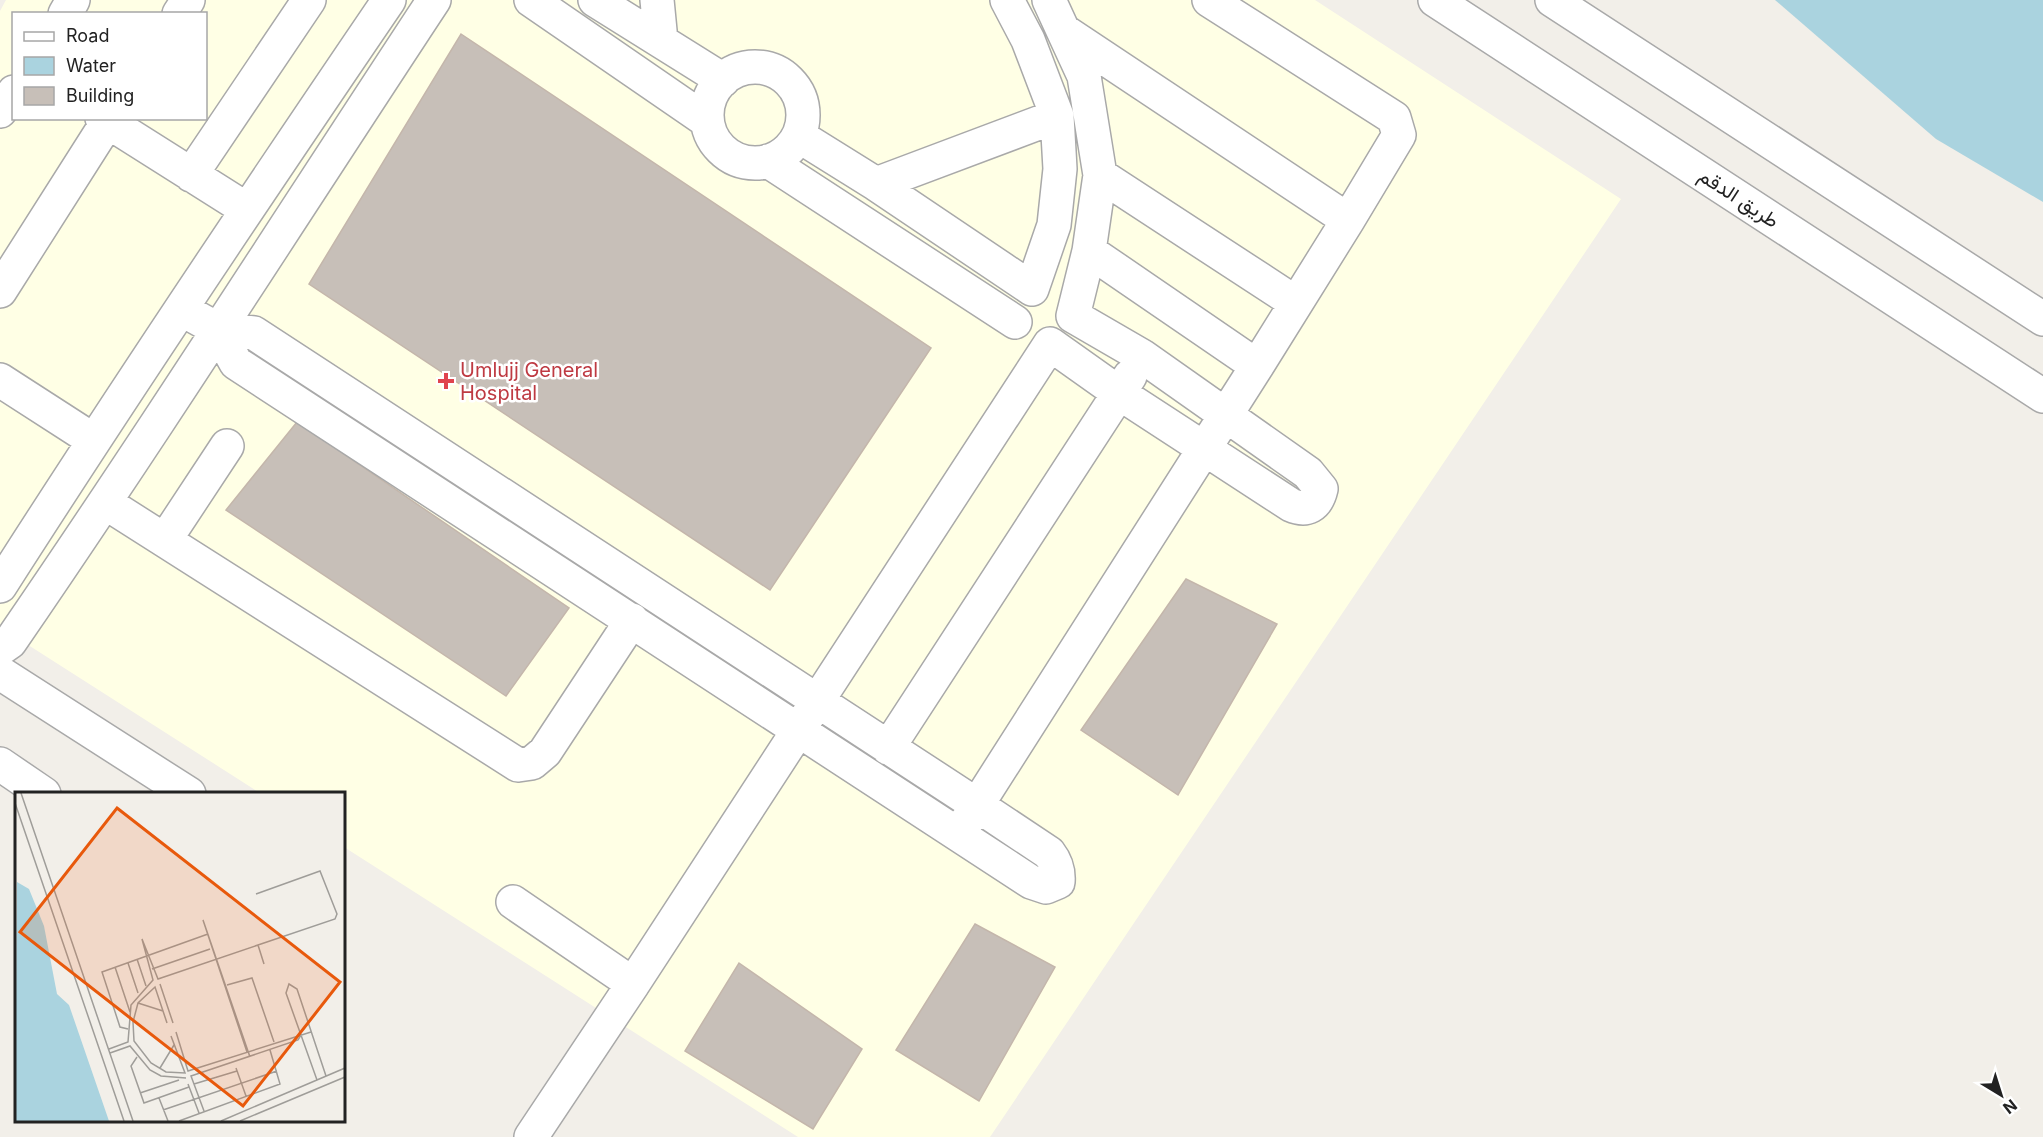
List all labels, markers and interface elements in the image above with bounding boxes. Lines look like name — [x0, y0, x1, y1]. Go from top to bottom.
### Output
legend — [12, 12, 207, 120]
text: Road — [66, 25, 109, 46]
text: Water — [66, 55, 116, 76]
text: Building — [66, 85, 134, 106]
street label: طريق الدقم — [1694, 163, 1784, 234]
place label: Umlujj General Hospital — [460, 358, 598, 405]
marker: Umlujj General Hospital — [437, 372, 455, 390]
inset map — [15, 792, 345, 1122]
north arrow — [1971, 1065, 2031, 1125]
text: N — [1999, 1095, 2021, 1118]

